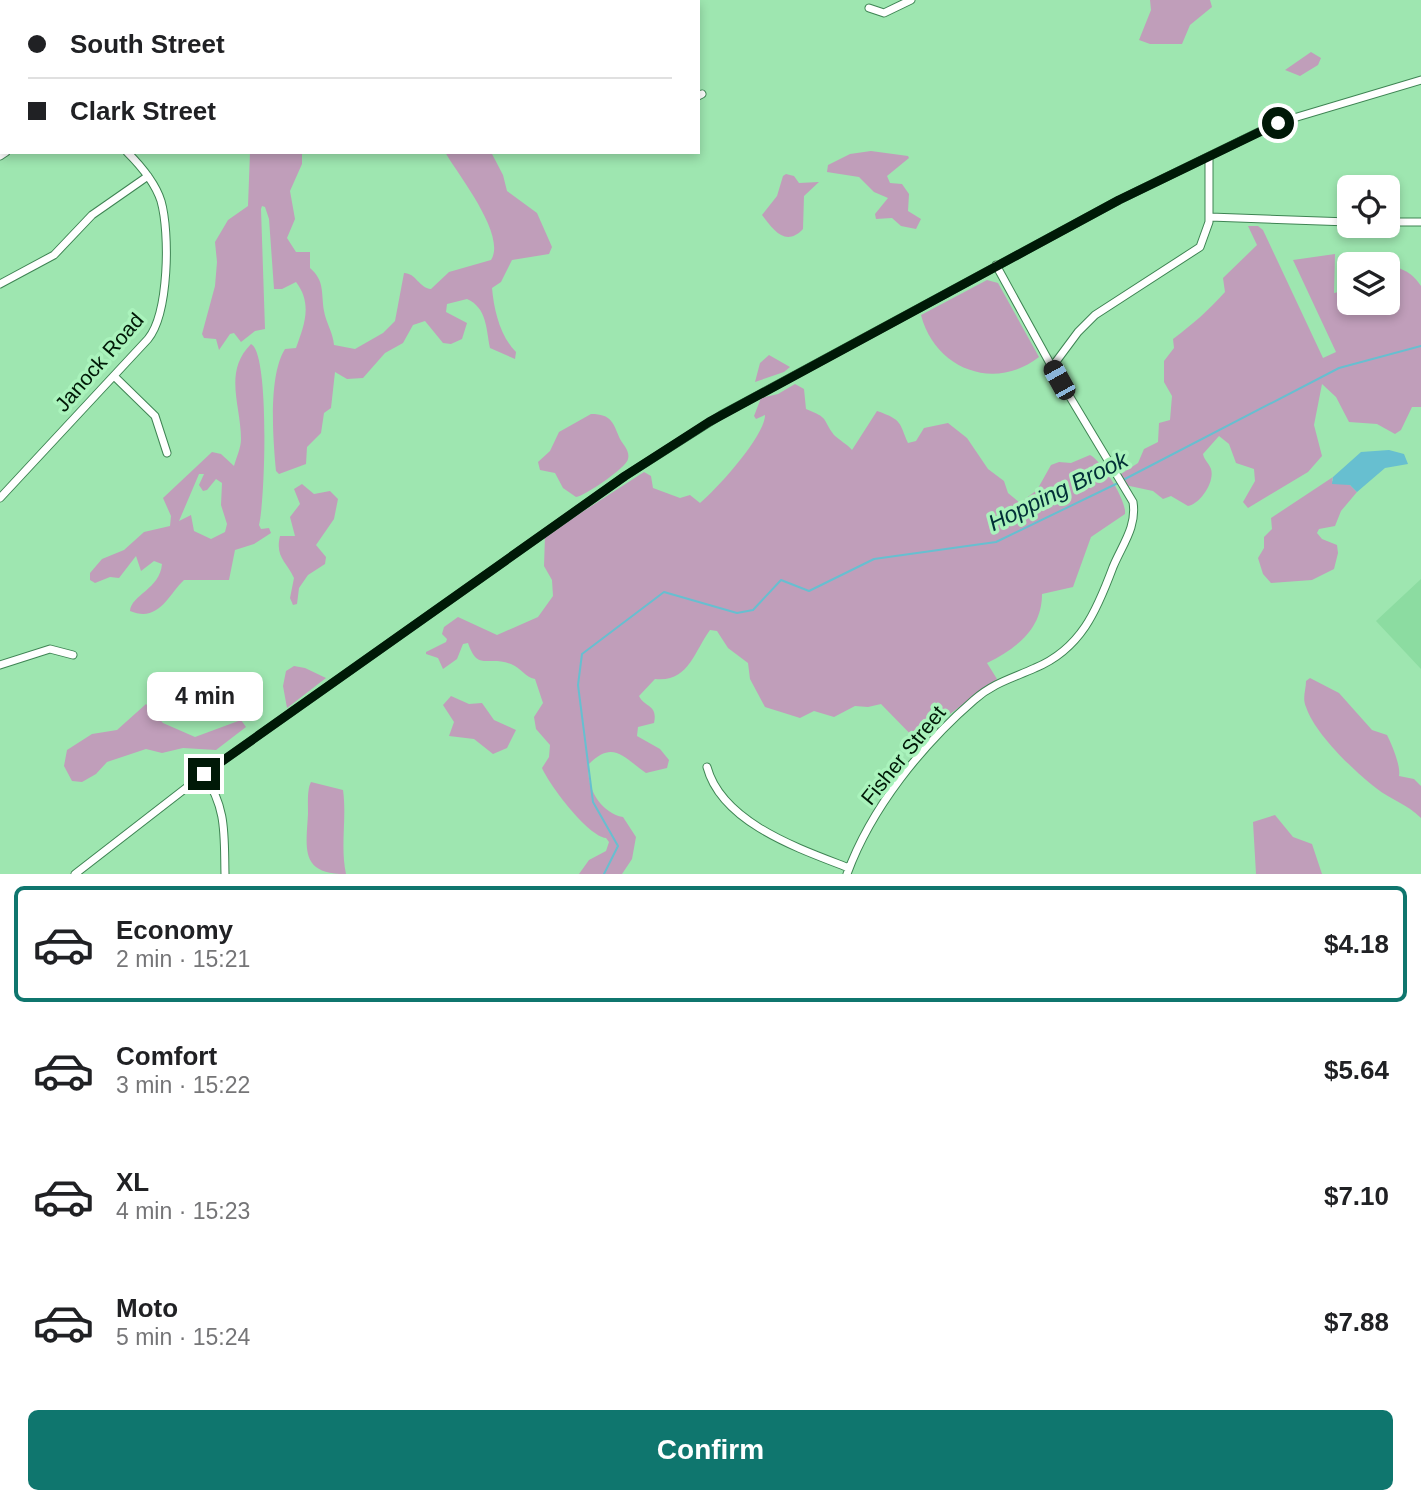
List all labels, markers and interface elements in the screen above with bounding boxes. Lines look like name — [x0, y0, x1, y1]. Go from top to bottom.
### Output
text: South Street — [70, 29, 225, 59]
text: Clark Street — [70, 96, 216, 126]
route start — [1262, 107, 1294, 139]
map controls — [1337, 175, 1400, 315]
button: locate — [1337, 175, 1400, 238]
button: layers — [1337, 252, 1400, 315]
street label: Janock Road — [50, 308, 148, 416]
car — [1040, 357, 1079, 403]
water label: Hopping Brook — [984, 445, 1133, 536]
callout: 4 min — [146, 672, 262, 722]
text: 4 min — [175, 683, 235, 709]
street label: Fisher Street — [856, 701, 950, 809]
route end — [188, 758, 220, 790]
icon: car — [32, 913, 95, 976]
text: Economy — [116, 915, 233, 945]
text: $4.18 — [1324, 929, 1389, 959]
text: 2 min · 15:21 — [116, 946, 250, 972]
icon: car — [32, 1039, 95, 1102]
text: Comfort — [116, 1041, 217, 1071]
text: $5.64 — [1324, 1055, 1389, 1085]
text: 3 min · 15:22 — [116, 1072, 250, 1098]
icon: car — [32, 1165, 95, 1228]
text: XL — [116, 1167, 149, 1197]
text: $7.10 — [1324, 1181, 1389, 1211]
text: 4 min · 15:23 — [116, 1198, 250, 1224]
icon: car — [32, 1291, 95, 1354]
text: Moto — [116, 1293, 178, 1323]
text: $7.88 — [1324, 1307, 1389, 1337]
text: 5 min · 15:24 — [116, 1324, 250, 1350]
button: Confirm — [28, 1410, 1393, 1490]

